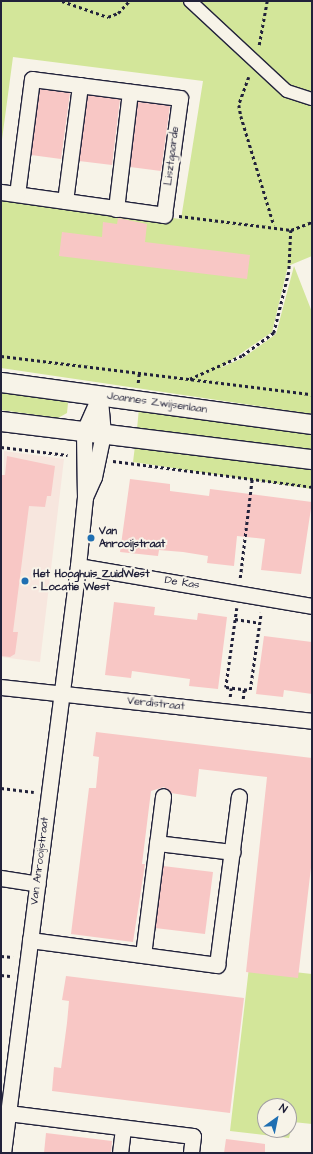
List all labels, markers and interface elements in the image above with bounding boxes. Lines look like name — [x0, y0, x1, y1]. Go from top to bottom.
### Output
street label: Lisztgaarde — [162, 126, 182, 186]
street label: Joannes Zwijsenlaan — [106, 389, 208, 417]
place label: Van Anrooijstraat — [99, 525, 165, 551]
marker: Van Anrooijstraat — [86, 533, 96, 543]
place label: Het Hooghuis ZuidWest - Locatie West — [33, 568, 150, 594]
street label: De Kas — [164, 574, 200, 592]
marker: Het Hooghuis ZuidWest - Locatie West — [20, 576, 30, 586]
street label: Verdistraat — [127, 694, 185, 714]
street label: Van Anrooijstraat — [28, 816, 52, 906]
north arrow — [257, 1098, 297, 1138]
text: N — [276, 1100, 290, 1117]

